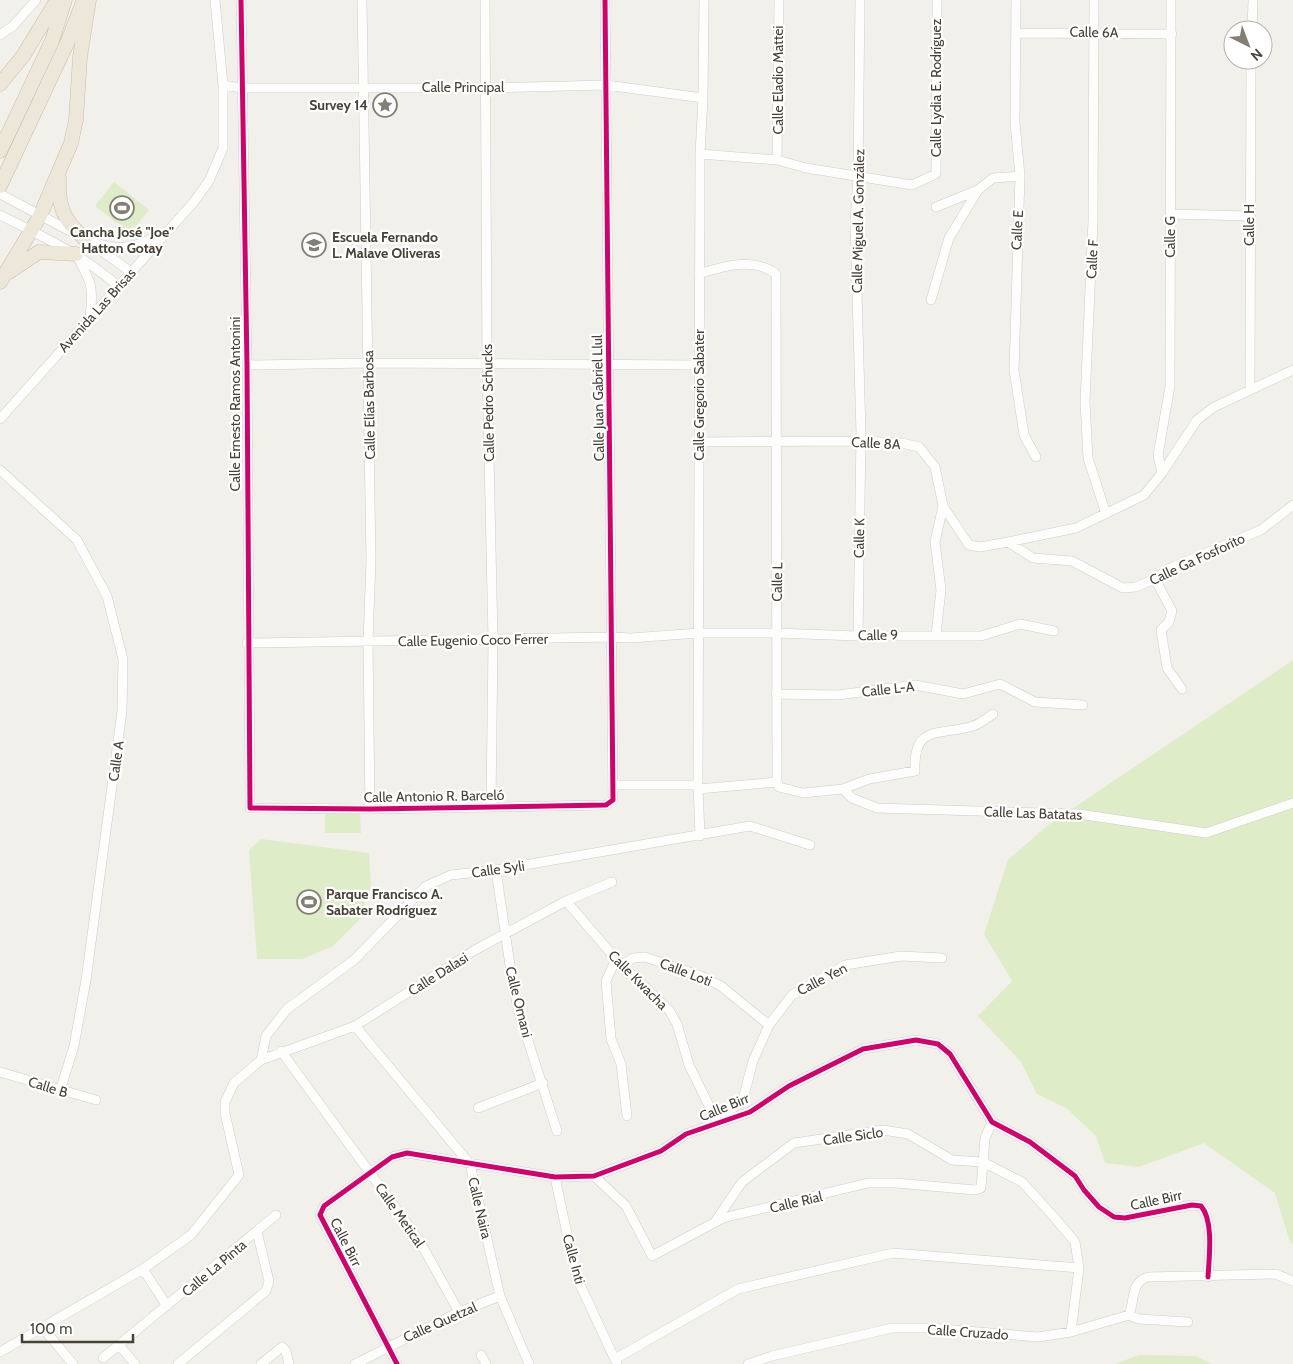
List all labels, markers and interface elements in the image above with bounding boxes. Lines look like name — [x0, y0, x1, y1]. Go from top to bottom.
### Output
street label: Calle Lydia E. Rodríguez — [927, 18, 945, 157]
north arrow — [1223, 20, 1273, 70]
street label: Calle 6A — [1069, 23, 1119, 41]
street label: Calle Eladio Mattei — [769, 25, 787, 134]
text: N — [1247, 45, 1266, 65]
street label: Calle Principal — [422, 78, 505, 96]
place icon: Survey 14 — [372, 92, 398, 118]
place label: Survey 14 — [309, 96, 368, 114]
street label: Calle Miguel A. González — [848, 148, 868, 293]
sports icon: Cancha José "Joe" Hatton Gotay — [109, 195, 135, 221]
street label: Calle H — [1240, 204, 1258, 246]
street label: Calle E — [1007, 209, 1027, 250]
street label: Calle G — [1161, 216, 1179, 258]
place label: Cancha José "Joe" Hatton Gotay — [70, 223, 174, 257]
place label: Escuela Fernando L. Malave Oliveras — [332, 228, 441, 262]
school or university icon: Escuela Fernando L. Malave Oliveras — [301, 232, 327, 258]
street label: Calle F — [1082, 238, 1102, 279]
street label: Avenida Las Brisas — [54, 264, 140, 356]
street label: Calle Ernesto Ramos Antonini — [226, 317, 244, 491]
street label: Calle Gregorio Sabater — [690, 329, 708, 461]
street label: Calle Juan Gabriel Llul — [588, 334, 608, 461]
street label: Calle Pedro Schucks — [478, 344, 498, 462]
street label: Calle Elías Barbosa — [359, 350, 379, 460]
street label: Calle 8A — [851, 433, 901, 453]
street label: Calle K — [850, 518, 868, 558]
street label: Calle Ga Fosforito — [1146, 529, 1248, 589]
street label: Calle L — [768, 562, 786, 602]
street label: Calle 9 — [858, 626, 898, 644]
street label: Calle Eugenio Coco Ferrer — [398, 630, 549, 650]
street label: Calle L-A — [861, 677, 916, 701]
street label: Calle A — [104, 739, 128, 782]
street label: Calle Antonio R. Barceló — [363, 786, 505, 806]
street label: Calle Las Batatas — [984, 802, 1083, 824]
street label: Calle Syli — [470, 856, 526, 882]
place label: Parque Francisco A. Sabater Rodríguez — [326, 885, 443, 919]
sports icon: Parque Francisco A. Sabater Rodríguez — [296, 889, 322, 915]
street label: Calle Kwacha — [604, 946, 672, 1014]
street label: Calle Dalasi — [404, 948, 472, 1000]
street label: Calle Loti — [657, 954, 715, 990]
street label: Calle Yen — [794, 959, 850, 999]
street label: Calle Omani — [501, 965, 537, 1039]
street label: Calle B — [26, 1072, 70, 1102]
street label: Calle Birr — [696, 1089, 752, 1125]
street label: Calle Siclo — [822, 1123, 885, 1149]
street label: Calle Naira — [464, 1175, 496, 1241]
street label: Calle Metical — [371, 1179, 429, 1251]
street label: Calle Birr — [1129, 1186, 1184, 1214]
street label: Calle Rial — [768, 1187, 825, 1217]
street label: Calle Birr — [326, 1215, 366, 1270]
street label: Calle Inti — [559, 1232, 589, 1286]
street label: Calle La Pinta — [178, 1235, 250, 1300]
street label: Calle Quetzal — [400, 1297, 480, 1346]
scale bar — [22, 1312, 134, 1344]
text: 100 m — [30, 1320, 72, 1338]
street label: Calle Cruzado — [927, 1320, 1009, 1344]

